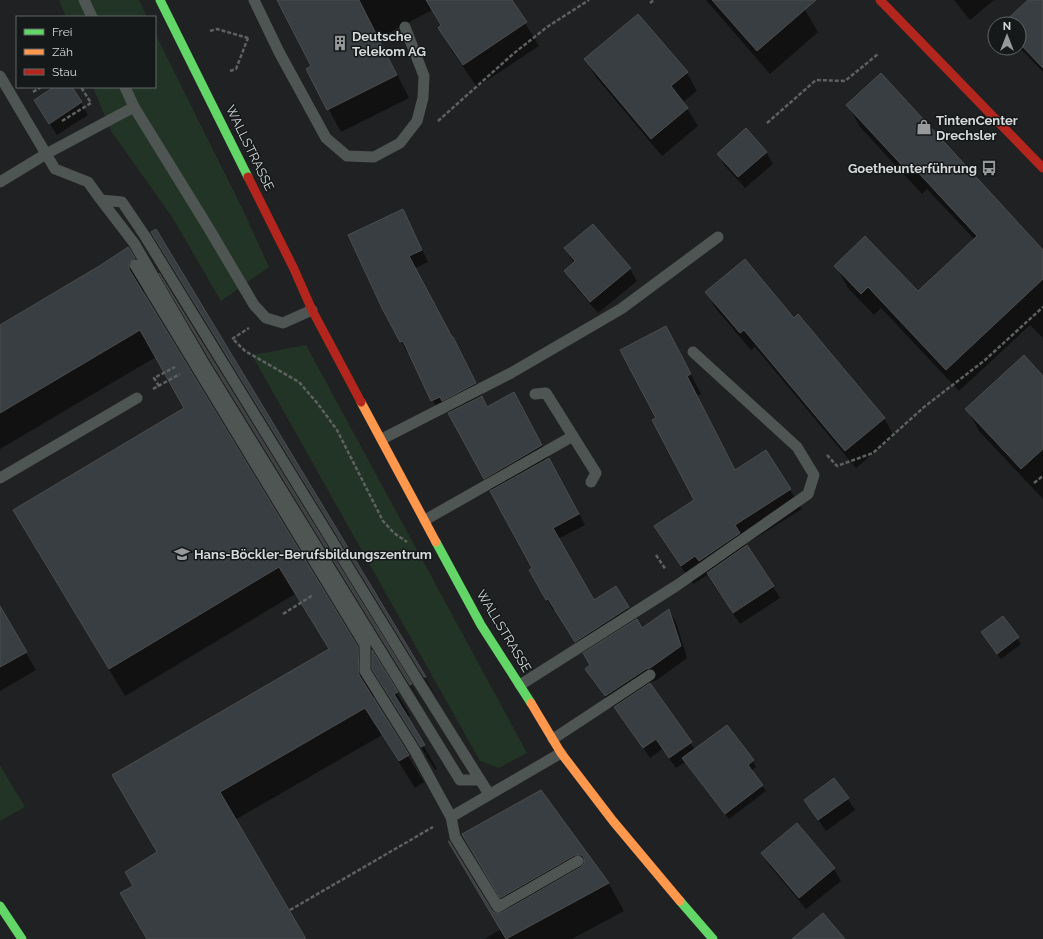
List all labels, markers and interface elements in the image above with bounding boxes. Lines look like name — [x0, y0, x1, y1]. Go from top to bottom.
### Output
legend — [16, 16, 156, 88]
north arrow — [987, 16, 1027, 56]
text: N — [1003, 20, 1011, 33]
text: Frei — [52, 25, 72, 39]
place label: Deutsche Telekom AG — [352, 29, 426, 59]
building icon: Deutsche Telekom AG — [331, 34, 349, 52]
text: Zäh — [52, 45, 73, 59]
text: Stau — [52, 65, 77, 79]
street label: WALLSTRASSE — [223, 103, 277, 193]
place label: TintenCenter Drechsler — [936, 113, 1018, 143]
shop icon: TintenCenter Drechsler — [915, 118, 933, 136]
bus stop icon: Goetheunterführung — [980, 159, 998, 177]
place label: Goetheunterführung — [848, 161, 977, 176]
school or university icon: Hans-Böckler-Berufsbildungszentrum — [173, 545, 191, 563]
place label: Hans-Böckler-Berufsbildungszentrum — [194, 547, 432, 562]
street label: WALLSTRASSE — [474, 587, 535, 675]

